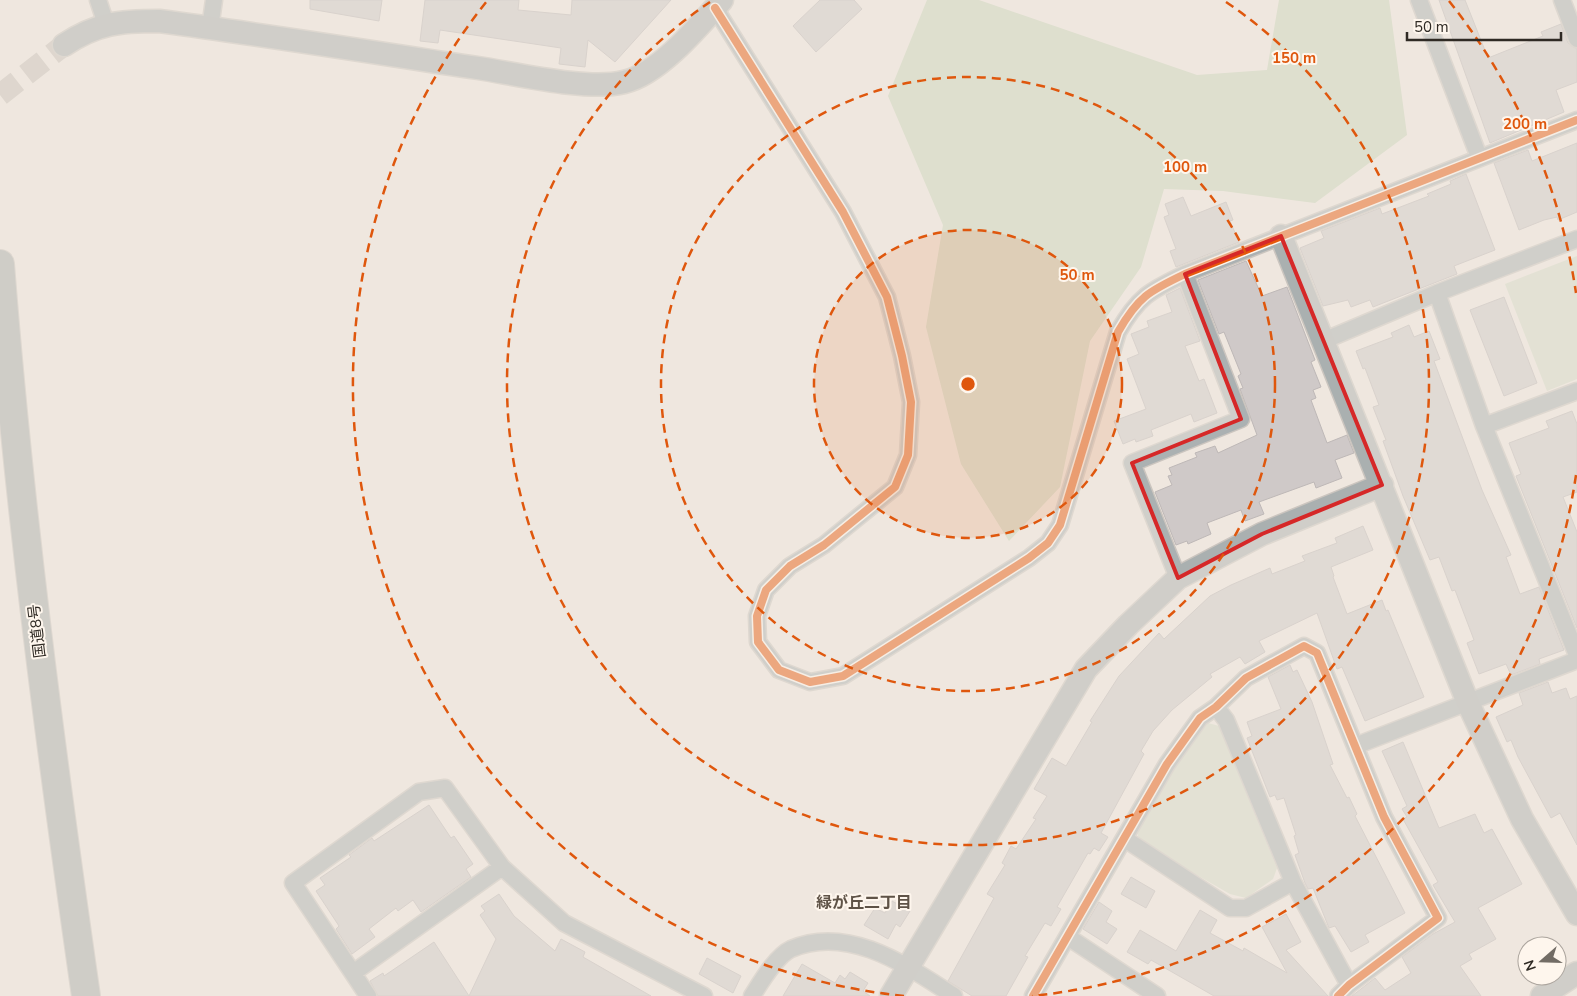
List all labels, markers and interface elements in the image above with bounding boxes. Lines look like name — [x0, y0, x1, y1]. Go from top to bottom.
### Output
scale bar — [1407, 10, 1561, 42]
text: 50 m — [1414, 17, 1449, 37]
text: 150 m — [1272, 48, 1316, 68]
text: 200 m — [1503, 114, 1547, 134]
text: 100 m — [1163, 157, 1207, 177]
text: 50 m — [1059, 265, 1095, 285]
centre of rings — [959, 375, 977, 393]
street label: 国道8号 — [24, 603, 50, 659]
district label: 緑が丘二丁目 — [816, 892, 912, 914]
north arrow — [1517, 936, 1567, 986]
text: N — [1520, 957, 1541, 973]

